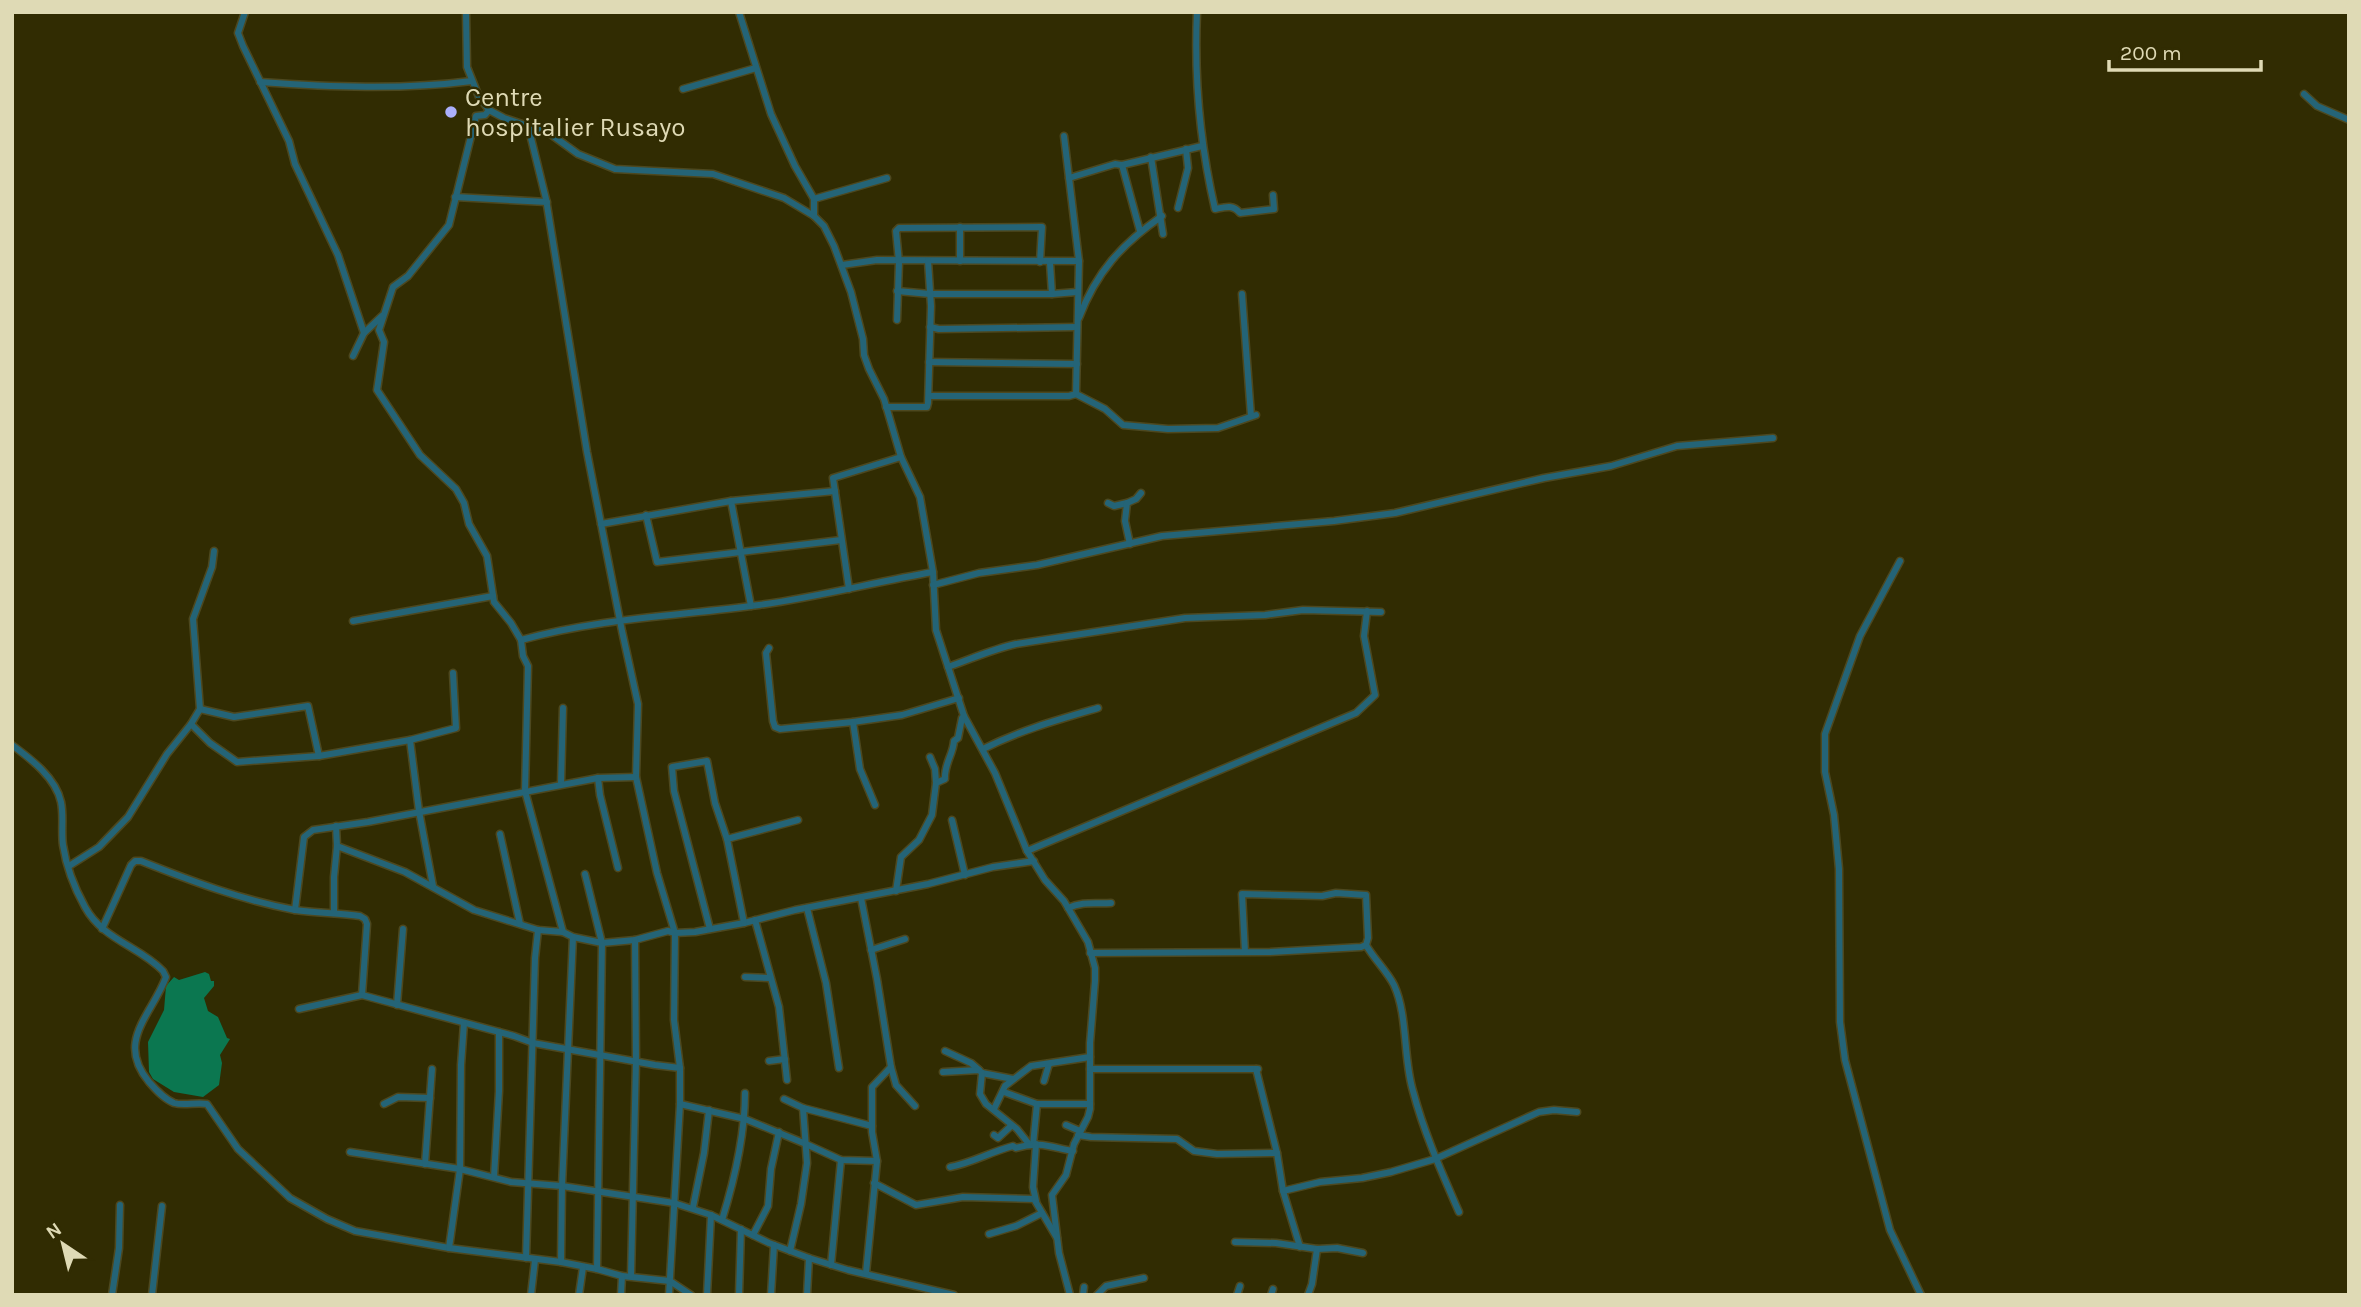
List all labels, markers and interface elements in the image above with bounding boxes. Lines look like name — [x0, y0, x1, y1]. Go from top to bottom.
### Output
scale bar — [2109, 28, 2261, 72]
text: 200 m — [2120, 41, 2182, 65]
place label: Centre hospitalier Rusayo — [465, 82, 686, 143]
marker: Centre hospitalier Rusayo — [443, 104, 459, 120]
north arrow — [28, 1209, 98, 1279]
text: N — [42, 1218, 66, 1244]

